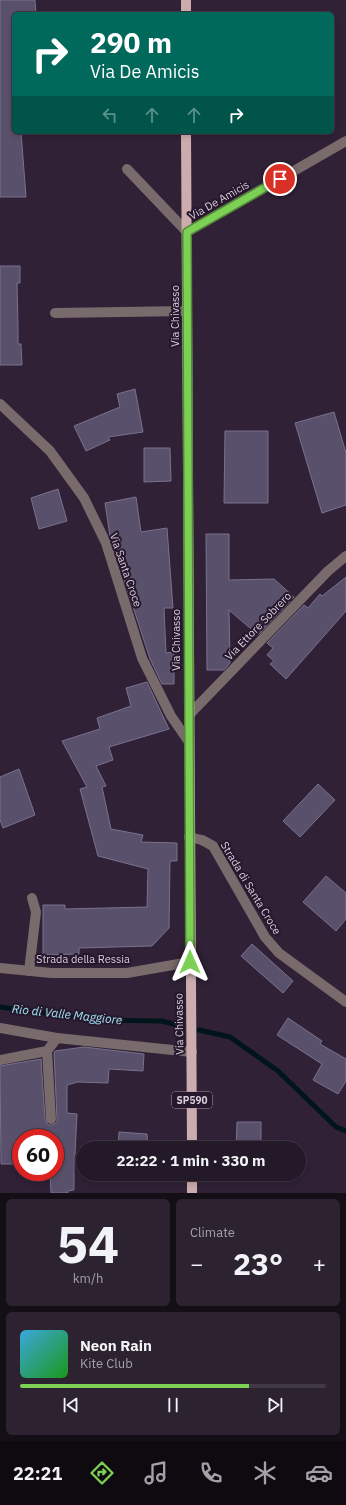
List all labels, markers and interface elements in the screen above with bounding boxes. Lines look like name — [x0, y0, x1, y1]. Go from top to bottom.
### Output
text: 290 m — [90, 24, 172, 61]
icon: right — [24, 28, 76, 80]
text: Via De Amicis — [90, 60, 200, 83]
icon: left — [99, 104, 121, 126]
icon: ahead — [141, 104, 163, 126]
icon: ahead — [183, 104, 205, 126]
icon: right — [225, 104, 247, 126]
pin — [263, 162, 297, 196]
icon: arrive — [269, 168, 291, 190]
street label: Via De Amicis — [186, 177, 252, 223]
street label: Via Chivasso — [168, 285, 182, 347]
street label: Via Santa Croce — [107, 531, 145, 609]
street label: Via Ettore Sobrero — [222, 589, 294, 663]
street label: Via Chivasso — [169, 609, 183, 671]
street label: Strada di Santa Croce — [218, 839, 284, 937]
position arrow — [169, 941, 211, 983]
street label: Strada della Ressia — [36, 952, 130, 966]
street label: Via Chivasso — [171, 993, 187, 1055]
water label: Rio di Valle Maggiore — [11, 1001, 123, 1027]
road number: SP590 — [172, 1092, 212, 1108]
speed limit sign: 60 — [12, 1129, 64, 1181]
text: 22:22 · 1 min · 330 m — [117, 1151, 265, 1170]
text: 54 — [57, 1210, 119, 1277]
text: Climate — [190, 1224, 235, 1241]
text: 23° — [233, 1244, 283, 1283]
text: − — [190, 1249, 203, 1278]
text: + — [313, 1249, 326, 1278]
text: km/h — [73, 1270, 103, 1287]
text: Neon Rain — [80, 1336, 152, 1355]
text: Kite Club — [80, 1355, 133, 1372]
icon: previous — [60, 1394, 82, 1416]
icon: pause — [162, 1394, 184, 1416]
icon: next — [264, 1394, 286, 1416]
icon: directions — [88, 1459, 116, 1487]
icon: music — [142, 1459, 170, 1487]
icon: phone — [197, 1459, 225, 1487]
icon: climate — [251, 1459, 279, 1487]
icon: car — [305, 1459, 333, 1487]
text: 22:21 — [13, 1462, 62, 1485]

